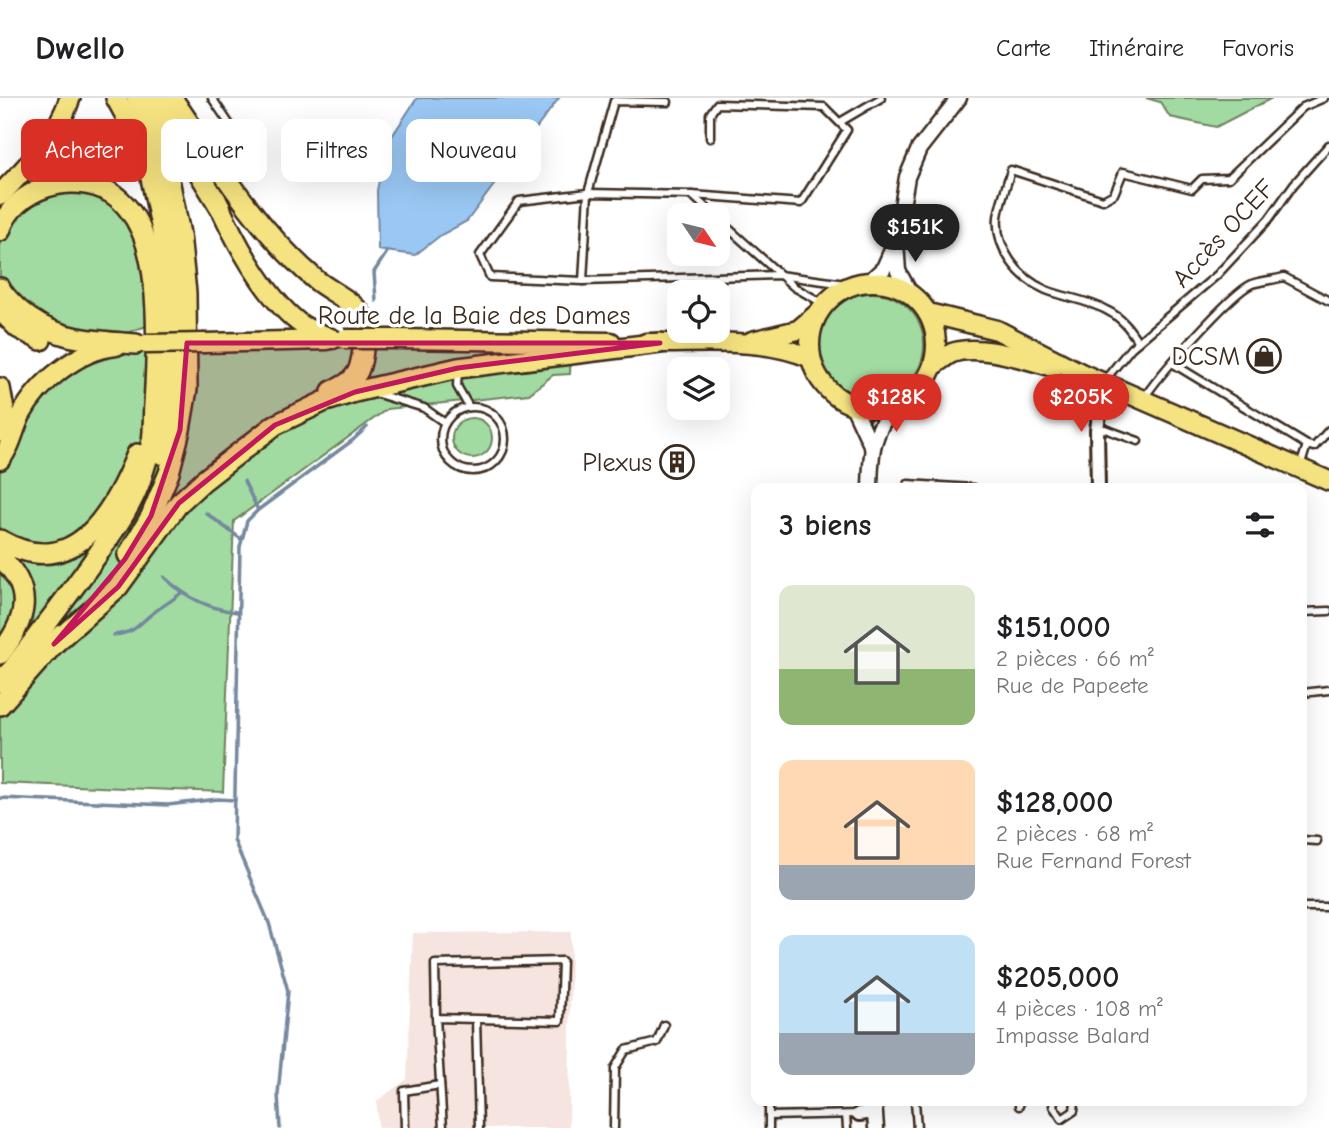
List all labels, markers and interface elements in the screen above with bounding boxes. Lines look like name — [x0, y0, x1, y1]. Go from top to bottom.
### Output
text: Dwello — [35, 29, 125, 67]
text: Carte — [996, 34, 1051, 62]
text: Itinéraire — [1089, 34, 1184, 62]
text: Favoris — [1222, 34, 1294, 62]
chip: Acheter — [21, 119, 147, 182]
chip: Louer — [161, 119, 267, 182]
chip: Filtres — [281, 119, 392, 182]
chip: Nouveau — [406, 119, 541, 182]
street label: Accès OCEF — [1166, 174, 1281, 294]
north arrow — [667, 203, 730, 266]
map controls — [667, 203, 730, 420]
pin: $151K — [866, 204, 964, 264]
text: $151K — [886, 213, 944, 240]
button: locate — [667, 280, 730, 343]
street label: Route de la Baie des Dames — [318, 301, 630, 331]
shop icon: DCSM — [1245, 337, 1283, 375]
place label: DCSM — [1172, 342, 1240, 372]
button: layers — [667, 357, 730, 420]
pin: $128K — [847, 374, 945, 434]
pin: $205K — [1032, 374, 1130, 434]
text: $128K — [866, 383, 926, 410]
text: $205K — [1049, 383, 1113, 410]
building icon: Plexus — [658, 443, 696, 481]
place label: Plexus — [582, 448, 652, 478]
icon: filters — [1241, 506, 1279, 544]
text: 3 biens — [779, 508, 871, 543]
text: $151,000 — [996, 610, 1111, 645]
icon: home — [835, 613, 919, 697]
text: 2 pièces · 66 m² — [996, 645, 1154, 672]
text: Rue de Papeete — [996, 672, 1149, 699]
text: $128,000 — [996, 785, 1113, 820]
icon: home — [835, 788, 919, 872]
text: 2 pièces · 68 m² — [996, 820, 1153, 847]
text: Rue Fernand Forest — [996, 847, 1191, 874]
text: $205,000 — [996, 960, 1119, 995]
icon: home — [835, 963, 919, 1047]
text: 4 pièces · 108 m² — [996, 995, 1163, 1022]
text: Impasse Balard — [996, 1022, 1150, 1049]

